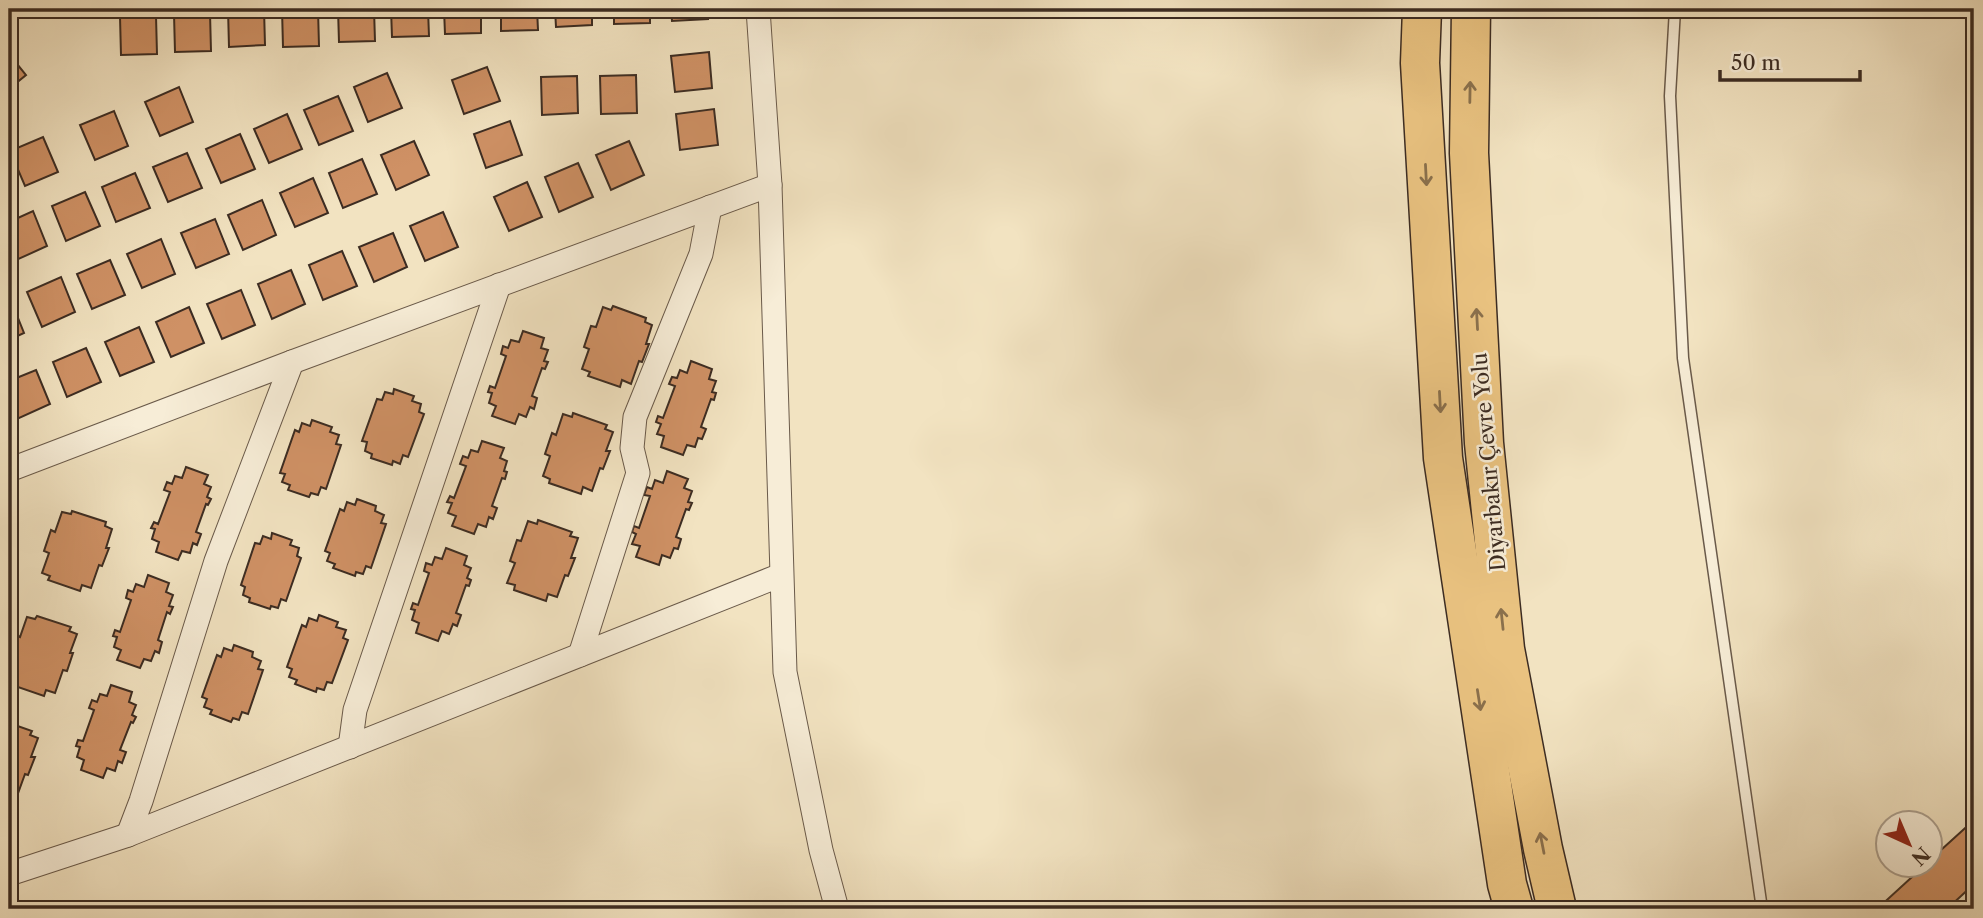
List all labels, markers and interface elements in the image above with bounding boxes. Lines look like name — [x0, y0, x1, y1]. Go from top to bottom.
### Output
scale bar — [1720, 38, 1860, 82]
text: 50 m — [1731, 50, 1781, 75]
one-way arrow — [1463, 80, 1476, 103]
one-way arrow — [1420, 163, 1433, 186]
one-way arrow — [1471, 308, 1484, 331]
street label: Diyarbakır Çevre Yolu — [1466, 352, 1511, 572]
one-way arrow — [1433, 390, 1446, 413]
one-way arrow — [1496, 608, 1509, 631]
one-way arrow — [1473, 688, 1486, 711]
north arrow — [1874, 810, 1944, 880]
one-way arrow — [1535, 832, 1548, 855]
text: N — [1907, 842, 1934, 870]

